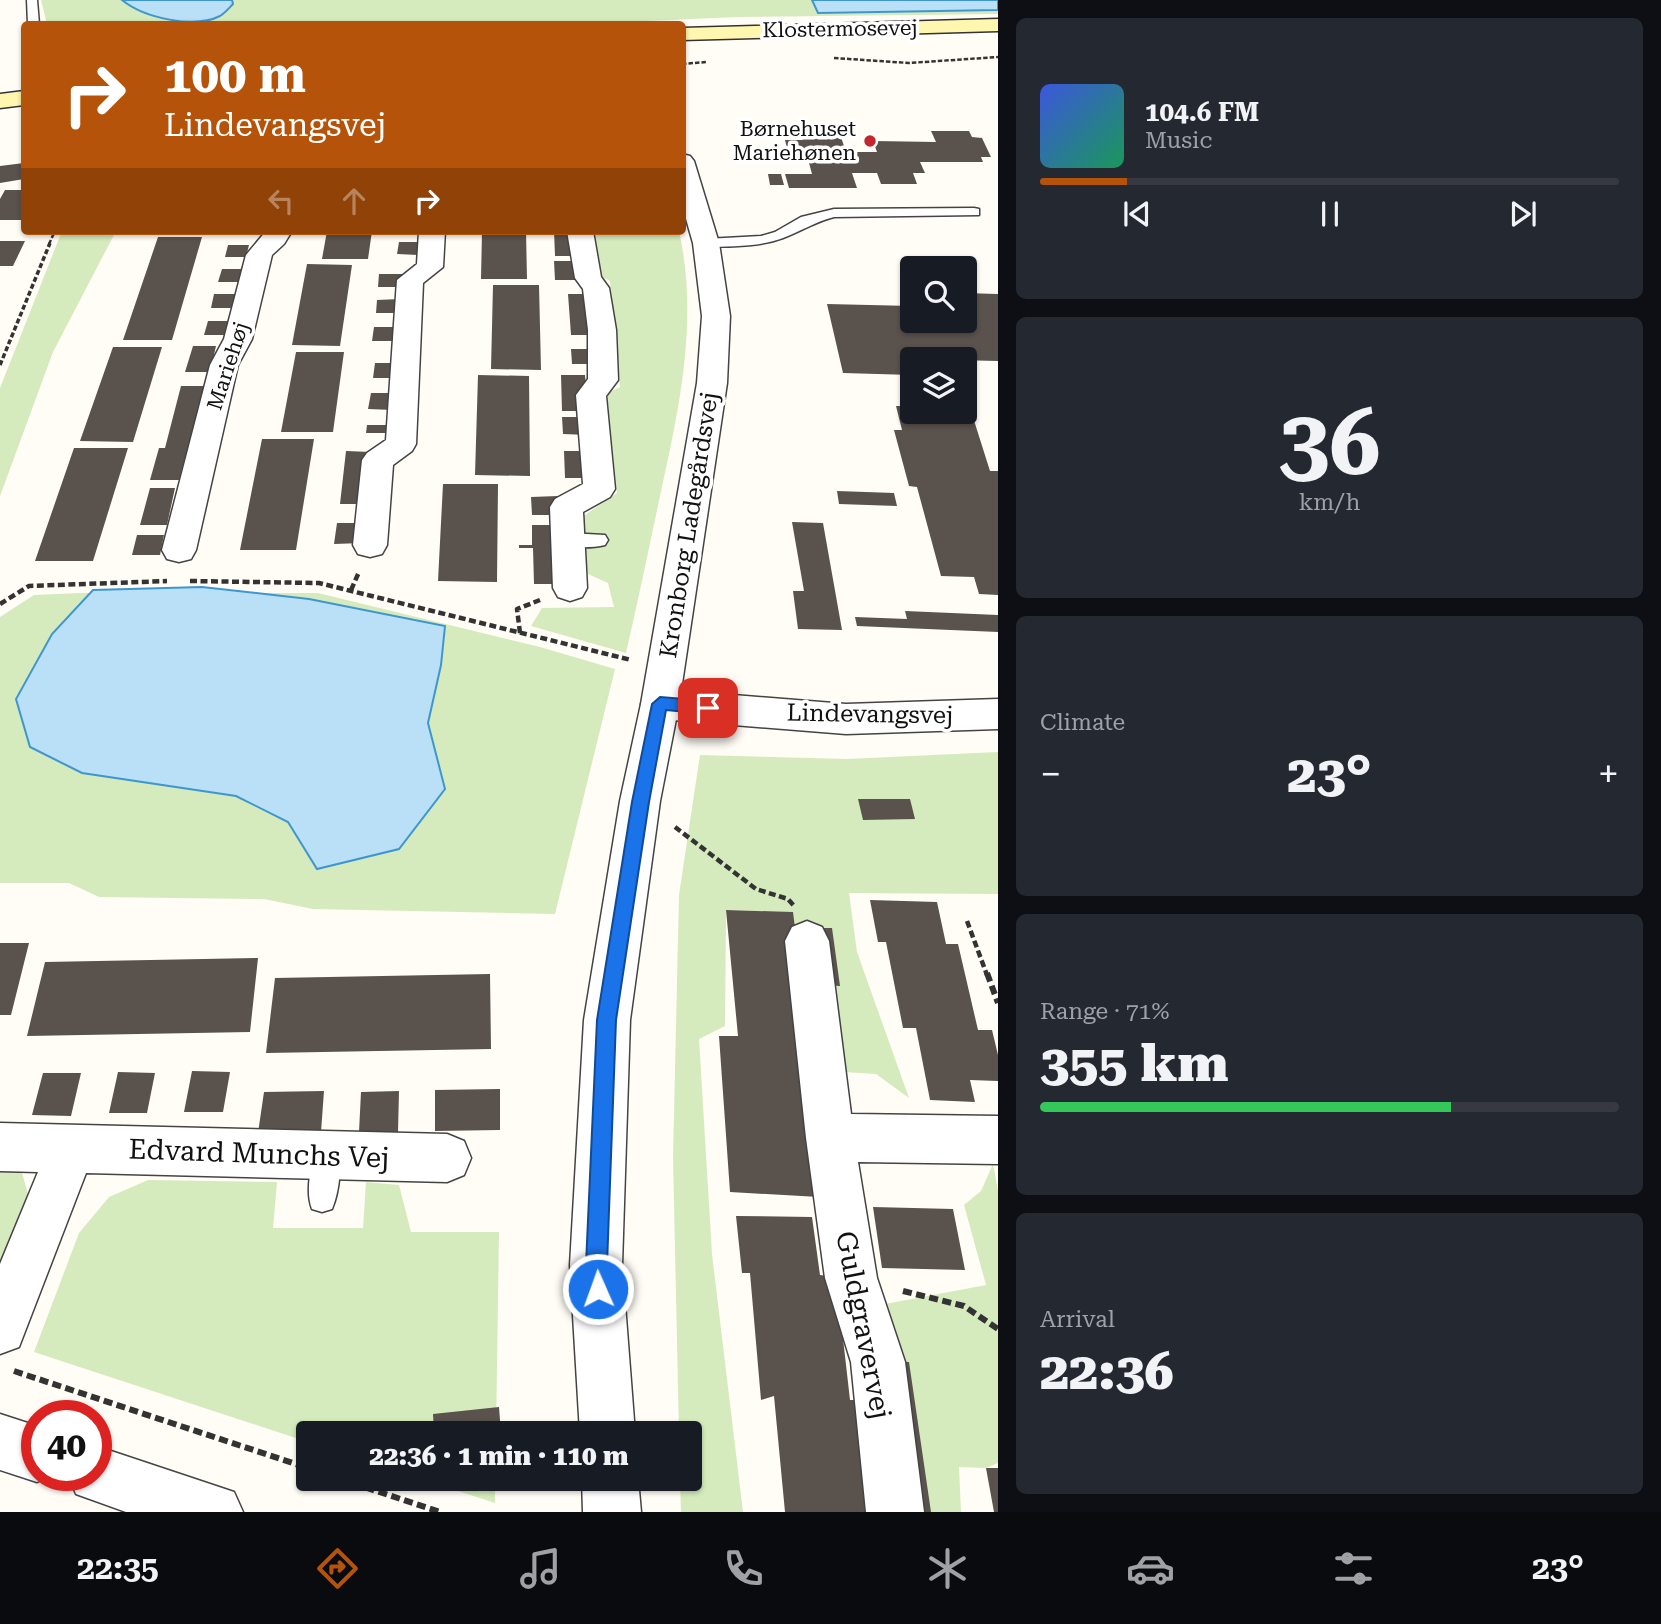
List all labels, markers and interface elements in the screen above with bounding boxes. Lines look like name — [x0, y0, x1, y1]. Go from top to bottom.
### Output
street label: Klostermosevej — [762, 16, 918, 42]
text: 100 m — [164, 47, 306, 104]
icon: right — [49, 49, 140, 140]
text: 104.6 FM — [1145, 97, 1259, 127]
text: Lindevangsvej — [164, 106, 386, 144]
place label: Børnehuset Mariehønen — [733, 117, 856, 165]
text: Music — [1145, 127, 1212, 154]
marker: Børnehuset Mariehønen — [862, 133, 878, 149]
icon: left — [262, 182, 300, 220]
icon: ahead — [335, 182, 373, 220]
icon: right — [408, 182, 446, 220]
icon: previous — [1118, 195, 1156, 233]
icon: pause — [1311, 195, 1349, 233]
icon: next — [1504, 195, 1542, 233]
map controls — [900, 256, 977, 424]
button: search — [900, 256, 977, 333]
street label: Mariehøj — [202, 319, 254, 413]
button: layers — [900, 347, 977, 424]
street label: Kronborg Ladegårdsvej — [654, 390, 724, 660]
text: 36 — [1279, 390, 1380, 496]
text: km/h — [1299, 489, 1360, 516]
pin — [678, 678, 738, 738]
icon: arrive — [689, 689, 727, 727]
street label: Lindevangsvej — [786, 699, 954, 729]
text: Climate — [1040, 709, 1125, 736]
text: 23° — [1287, 744, 1372, 805]
text: − — [1040, 752, 1061, 796]
text: + — [1598, 752, 1619, 796]
text: Range · 71% — [1040, 998, 1169, 1025]
text: 355 km — [1040, 1033, 1228, 1094]
street label: Edvard Munchs Vej — [128, 1132, 390, 1175]
street label: Guldgravervej — [829, 1228, 898, 1422]
position arrow — [561, 1252, 635, 1326]
text: Arrival — [1040, 1306, 1115, 1333]
text: 22:36 — [1040, 1341, 1174, 1402]
speed limit sign: 40 — [21, 1400, 112, 1491]
text: 22:36 · 1 min · 110 m — [369, 1441, 629, 1471]
icon: directions — [313, 1544, 362, 1593]
icon: music — [516, 1544, 565, 1593]
icon: phone — [719, 1544, 768, 1593]
icon: climate — [923, 1544, 972, 1593]
icon: car — [1126, 1544, 1175, 1593]
icon: filters — [1329, 1544, 1378, 1593]
text: 22:35 — [77, 1549, 159, 1587]
text: 23° — [1532, 1549, 1584, 1587]

